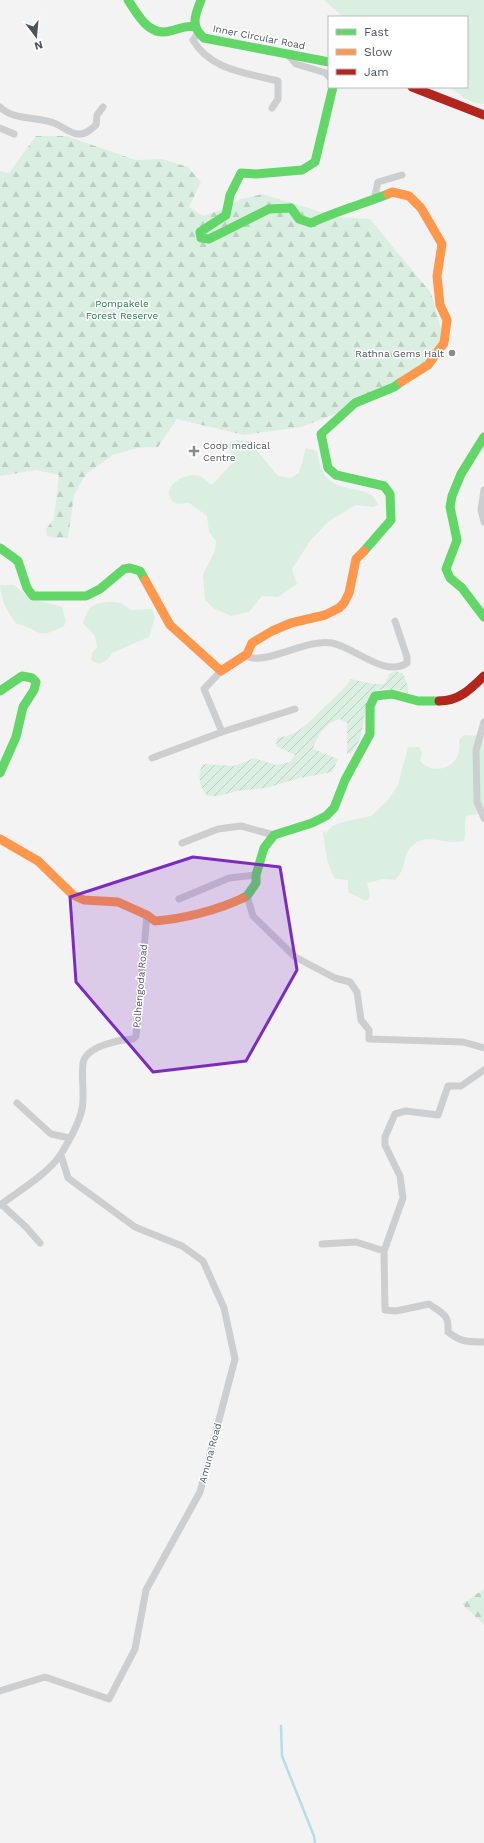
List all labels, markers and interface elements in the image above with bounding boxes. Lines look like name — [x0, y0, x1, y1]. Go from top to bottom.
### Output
north arrow — [16, 16, 56, 56]
legend — [328, 16, 468, 88]
street label: Inner Circular Road — [212, 23, 306, 51]
text: Fast — [364, 25, 389, 39]
text: N — [33, 38, 44, 53]
text: Slow — [364, 45, 392, 59]
text: Jam — [364, 65, 389, 79]
park label: Pompakele Forest Reserve — [86, 298, 158, 321]
place label: Rathna Gems Halt — [355, 348, 445, 359]
marker: Rathna Gems Halt — [447, 348, 457, 358]
place label: Coop medical Centre — [203, 440, 270, 463]
marker: Coop medical Centre — [188, 445, 200, 457]
street label: Polhengoda Road — [131, 944, 149, 1028]
street label: Amuna Road — [197, 1422, 223, 1484]

